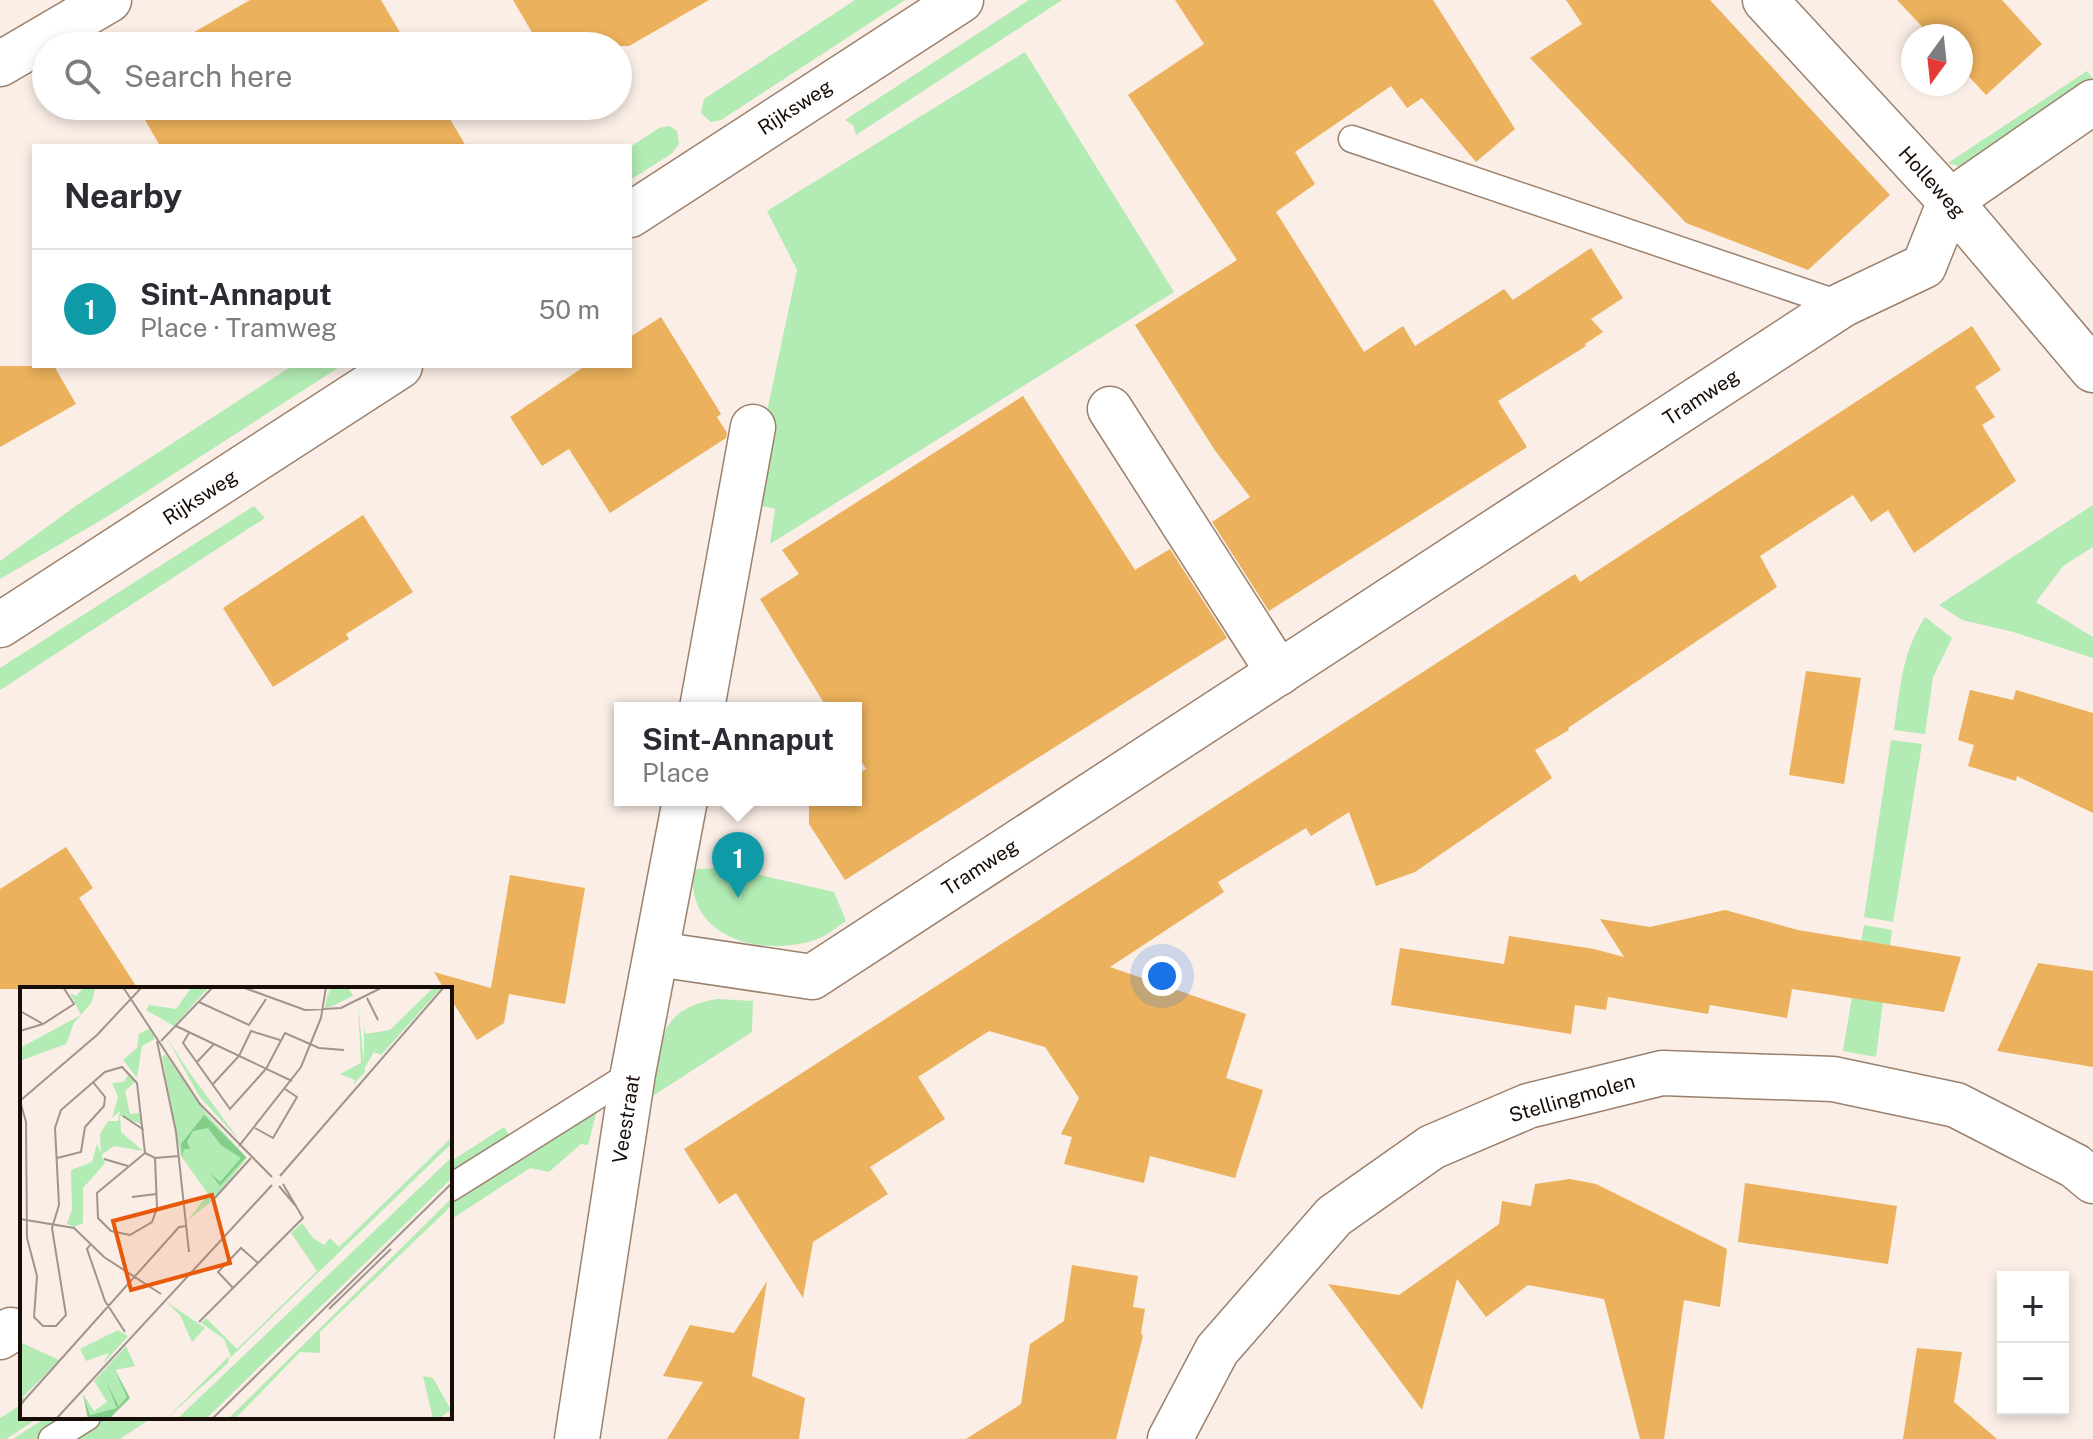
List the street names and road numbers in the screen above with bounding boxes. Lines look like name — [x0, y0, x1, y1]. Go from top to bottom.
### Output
street label: Rijksweg — [753, 74, 837, 140]
street label: Holleweg — [1894, 141, 1970, 223]
street label: Tramweg — [1658, 364, 1744, 430]
street label: Rijksweg — [158, 464, 242, 530]
street label: Tramweg — [937, 834, 1023, 900]
street label: Stellingmolen — [1506, 1069, 1638, 1127]
street label: Veestraat — [607, 1073, 645, 1165]

